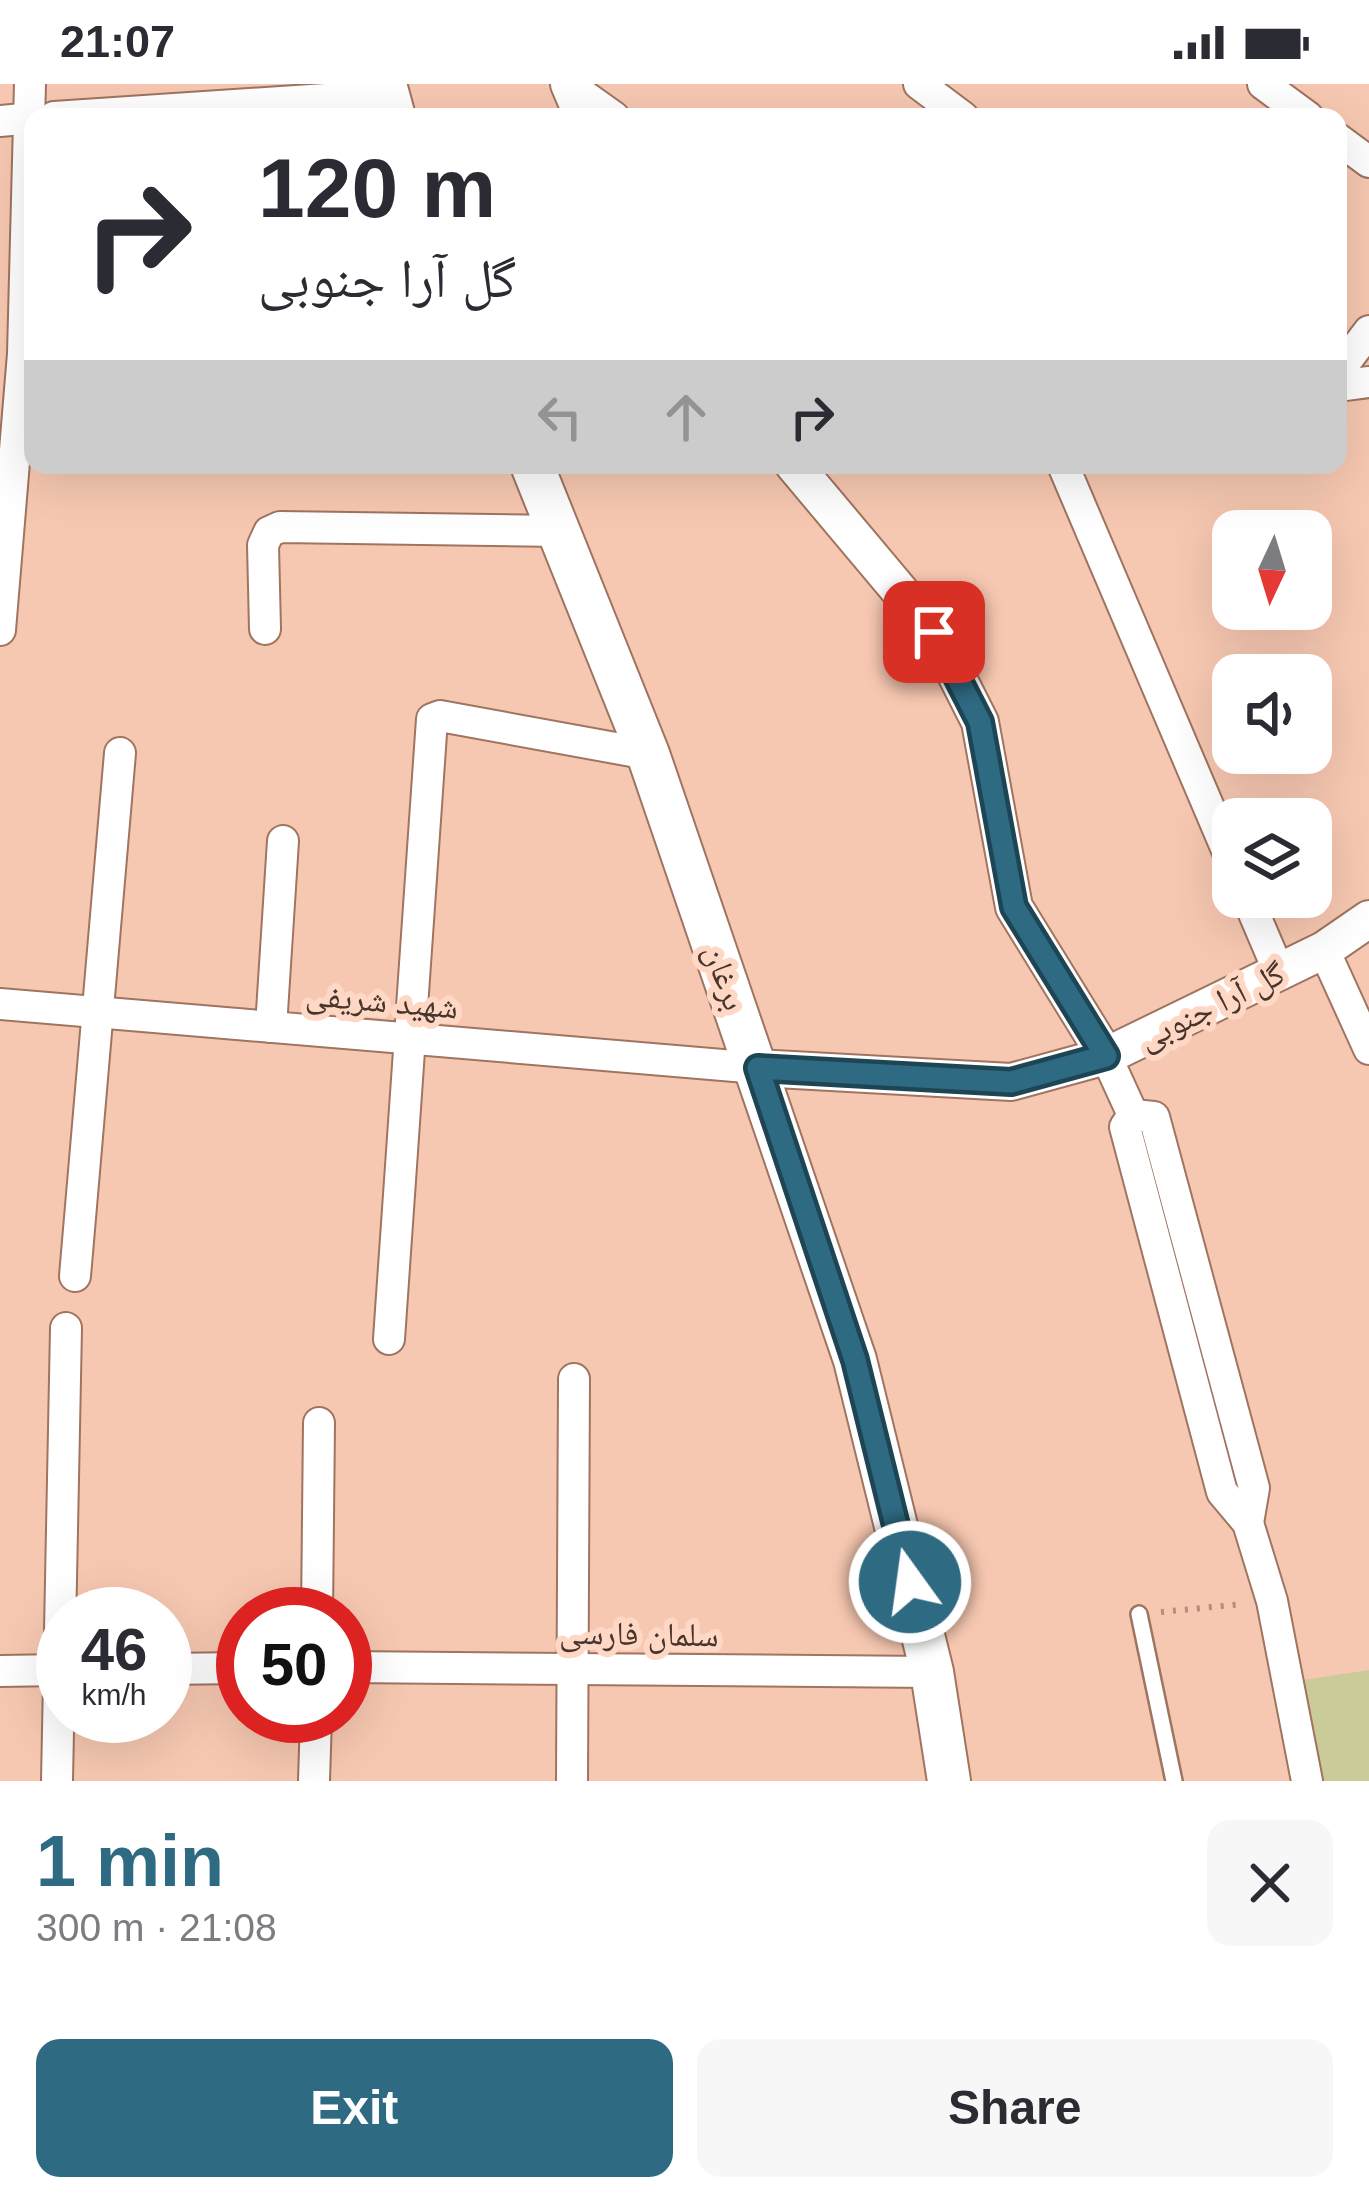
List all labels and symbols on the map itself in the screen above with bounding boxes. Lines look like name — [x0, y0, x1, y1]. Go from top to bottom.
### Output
north arrow — [1212, 510, 1332, 630]
pin — [883, 581, 985, 683]
street label: برغان — [695, 940, 754, 1015]
street label: گل آرا جنوبی — [1132, 954, 1291, 1058]
street label: شهید شریفی — [304, 975, 460, 1028]
position arrow — [847, 1519, 973, 1645]
speed limit sign: 50 — [216, 1587, 372, 1743]
street label: سلمان فارسی — [559, 1614, 719, 1655]

